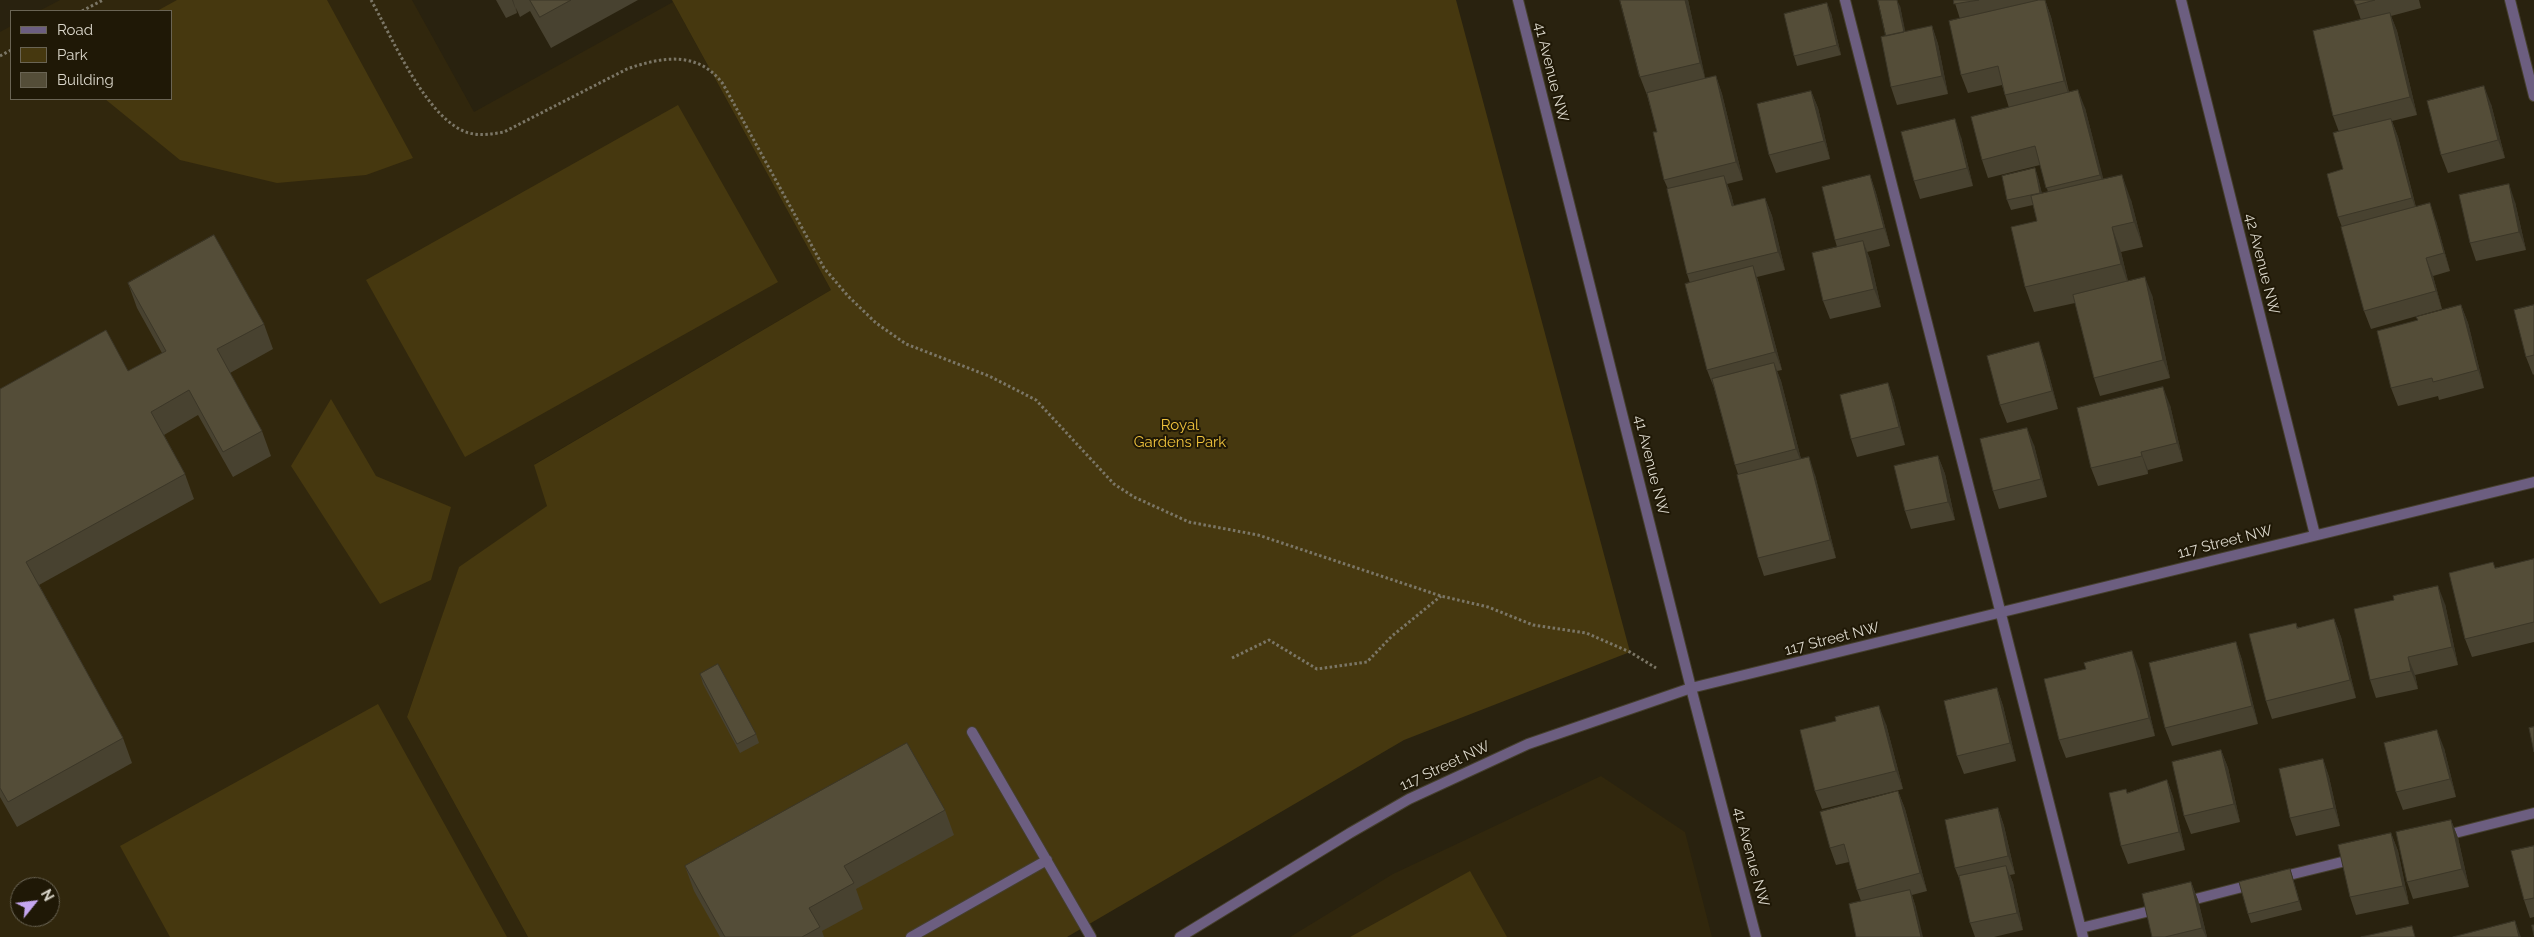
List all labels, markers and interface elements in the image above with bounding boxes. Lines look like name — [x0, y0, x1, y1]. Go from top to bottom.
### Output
legend — [10, 10, 172, 100]
street label: 41 Avenue NW — [1530, 20, 1572, 124]
text: Road — [57, 21, 93, 39]
text: Park — [57, 46, 88, 64]
text: Building — [57, 71, 114, 89]
street label: 42 Avenue NW — [2241, 212, 2283, 316]
street label: 41 Avenue NW — [1630, 413, 1672, 517]
park label: Royal Gardens Park — [1134, 416, 1226, 451]
street label: 117 Street NW — [2176, 521, 2274, 563]
street label: 117 Street NW — [1783, 618, 1881, 660]
street label: 117 Street NW — [1397, 737, 1493, 795]
street label: 41 Avenue NW — [1729, 805, 1773, 909]
north arrow — [10, 877, 60, 927]
text: N — [38, 887, 57, 904]

